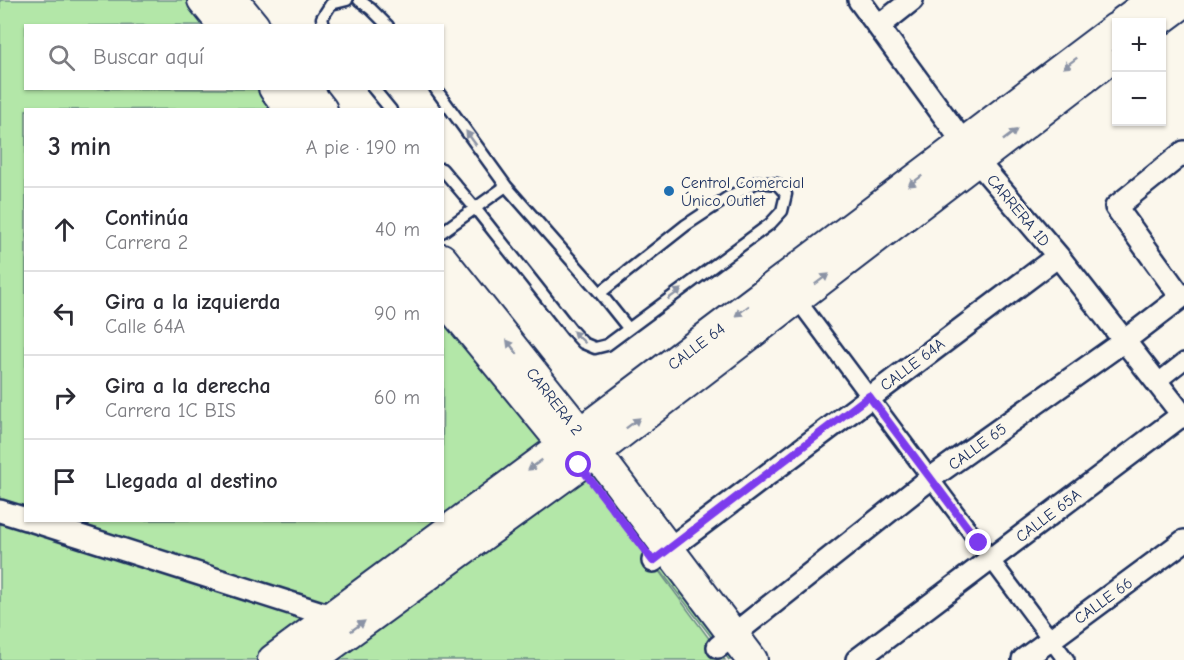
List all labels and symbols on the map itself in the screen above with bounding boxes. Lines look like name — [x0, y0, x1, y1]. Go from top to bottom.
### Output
one-way arrow — [1062, 57, 1078, 70]
one-way arrow — [1003, 130, 1018, 142]
one-way arrow — [465, 131, 477, 147]
street label: CARRERA 1D — [983, 171, 1054, 250]
place label: Centrol Comercial Único Outlet — [681, 174, 804, 210]
one-way arrow — [907, 175, 923, 187]
marker: Centrol Comercial Único Outlet — [662, 184, 676, 198]
one-way arrow — [814, 273, 830, 286]
one-way arrow — [666, 288, 682, 300]
one-way arrow — [734, 305, 750, 317]
street label: CALLE 64 — [665, 320, 729, 374]
one-way arrow — [573, 331, 587, 345]
street label: CALLE 64A — [877, 335, 948, 395]
one-way arrow — [507, 339, 519, 354]
street label: CARRERA 2 — [522, 364, 586, 439]
one-way arrow — [625, 417, 641, 429]
street label: CALLE 65 — [945, 420, 1010, 474]
route start — [565, 451, 591, 477]
one-way arrow — [528, 459, 544, 471]
street label: CALLE 65A — [1013, 486, 1085, 546]
route end — [965, 529, 991, 555]
street label: CALLE 66 — [1071, 574, 1136, 628]
one-way arrow — [351, 620, 366, 632]

